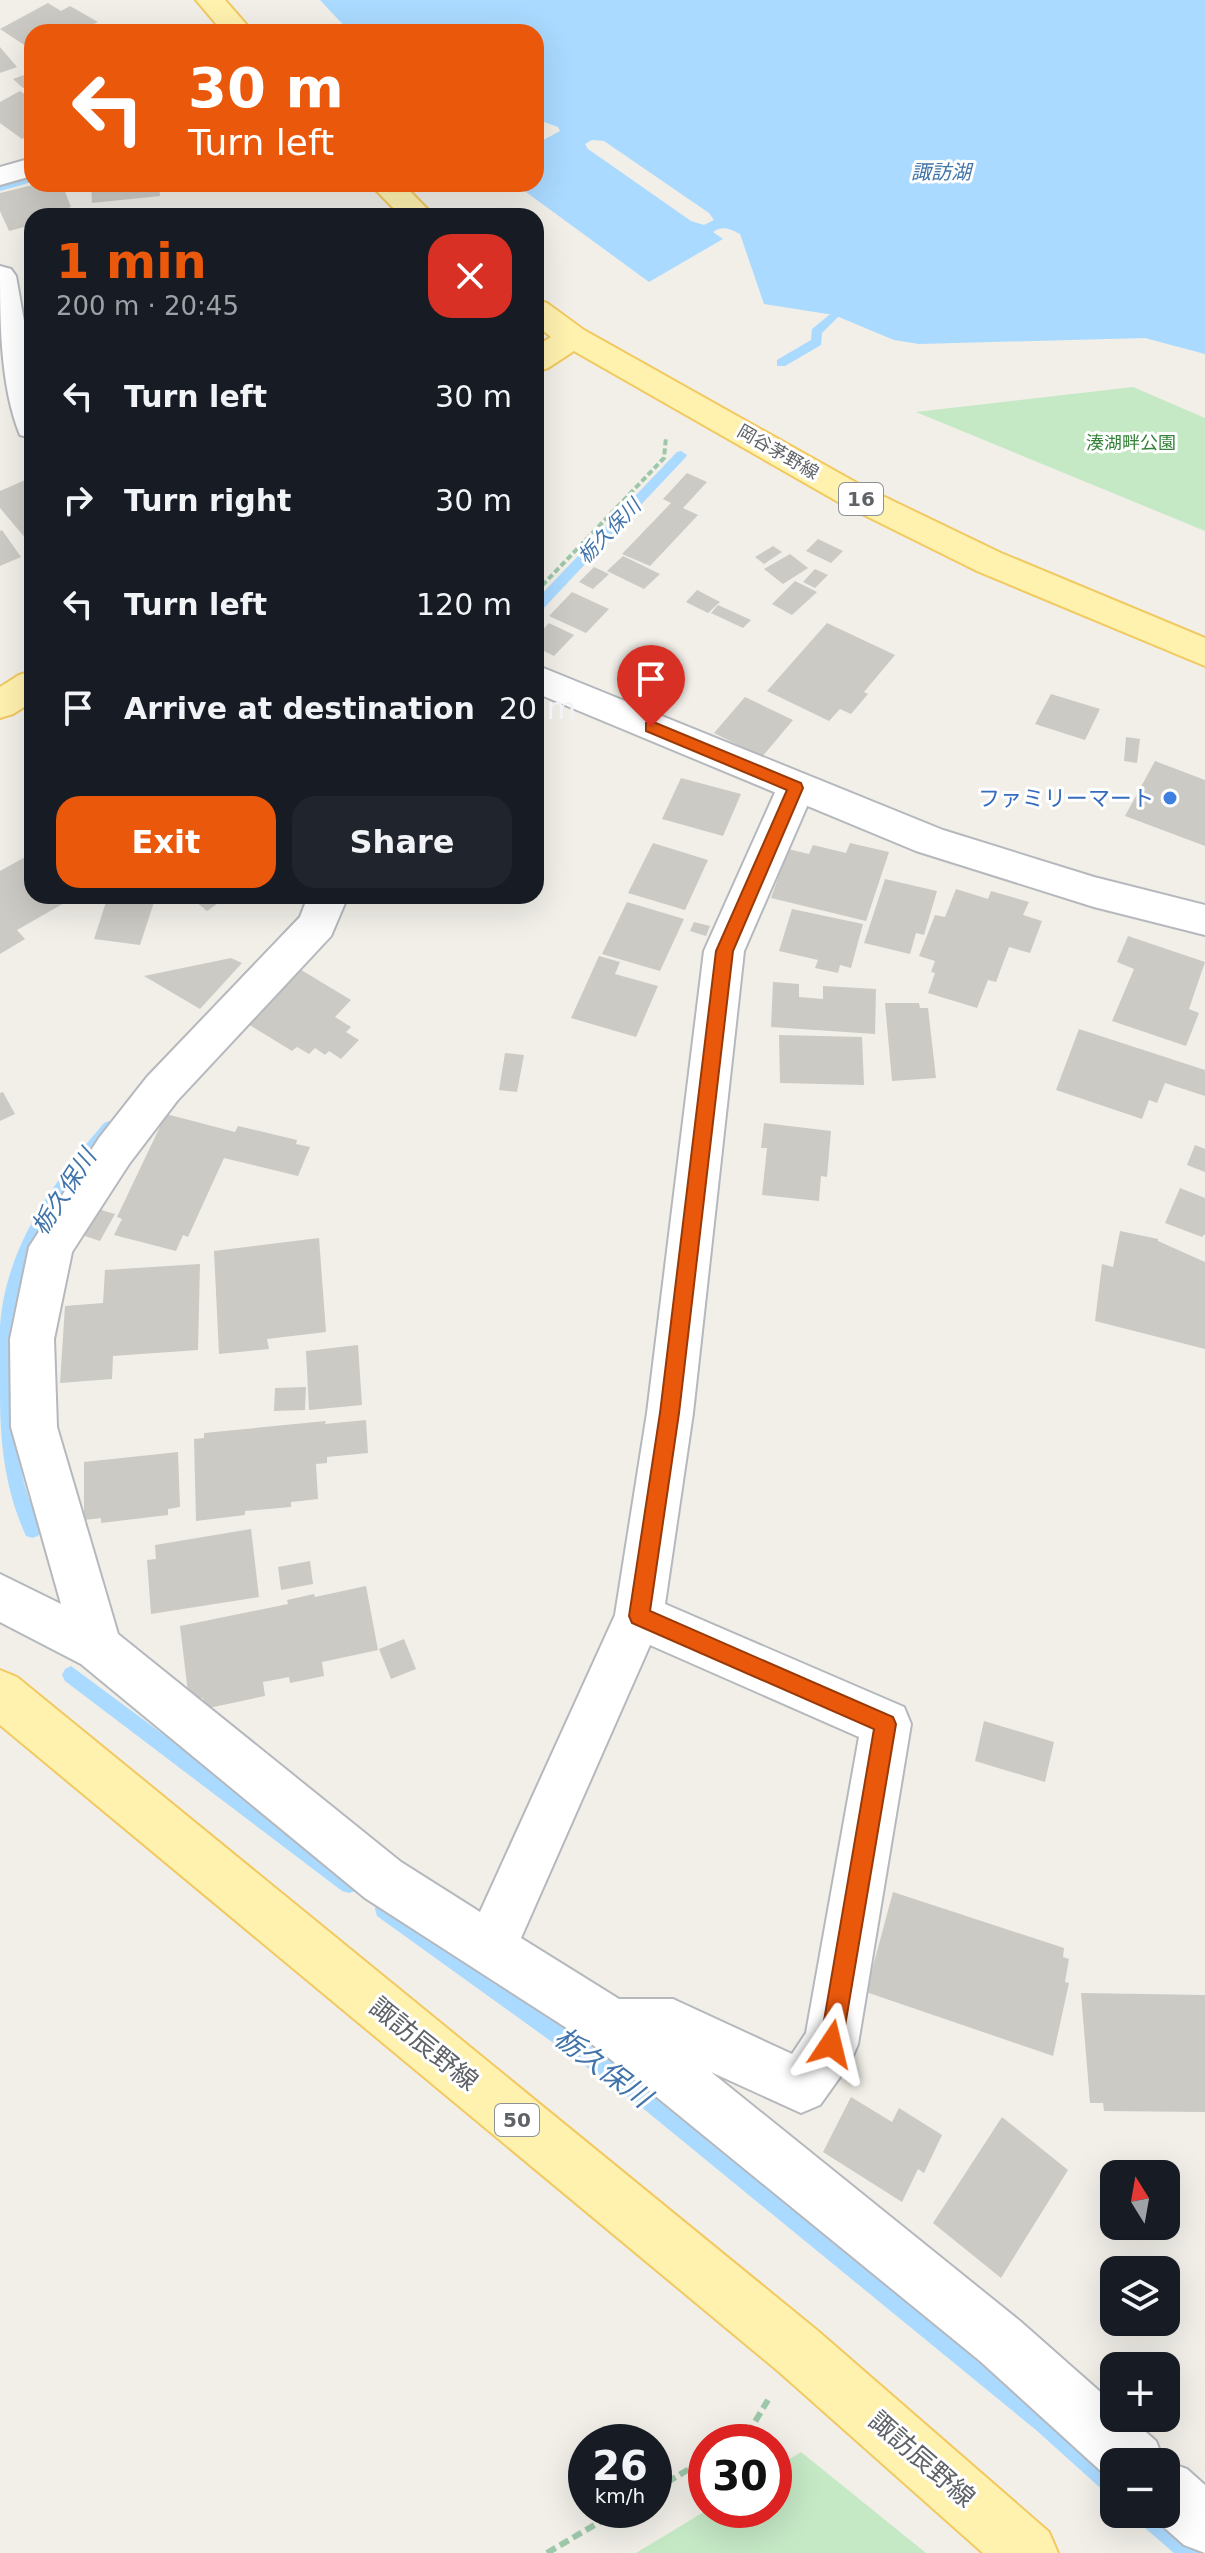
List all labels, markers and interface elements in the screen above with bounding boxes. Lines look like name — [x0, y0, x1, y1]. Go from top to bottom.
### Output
text: 30 m — [188, 55, 344, 120]
icon: left — [56, 56, 160, 160]
text: Turn left — [188, 122, 334, 163]
water label: 諏訪湖 — [911, 160, 974, 184]
text: 1 min — [56, 233, 207, 289]
button: close — [428, 234, 512, 318]
text: 200 m · 20:45 — [56, 291, 239, 321]
icon: left — [56, 374, 100, 418]
text: Turn left — [124, 379, 267, 414]
text: 30 m — [435, 379, 512, 414]
street label: 岡谷茅野線 — [734, 420, 822, 483]
park label: 湊湖畔公園 — [1086, 432, 1176, 453]
icon: right — [56, 478, 100, 522]
text: Turn right — [124, 483, 291, 518]
text: 30 m — [435, 483, 512, 518]
road number: 16 — [839, 483, 883, 515]
water label: 栃久保川 — [573, 492, 647, 568]
icon: left — [56, 582, 100, 626]
text: Turn left — [124, 587, 267, 622]
text: 120 m — [416, 587, 512, 622]
pin — [617, 645, 685, 727]
icon: arrive — [629, 657, 673, 701]
icon: arrive — [56, 686, 100, 730]
text: Arrive at destination — [124, 691, 475, 726]
text: 20 m — [499, 691, 576, 726]
place label: ファミリーマート — [978, 786, 1154, 811]
marker: ファミリーマート — [1161, 789, 1179, 807]
button: Exit — [56, 796, 276, 888]
button: Share — [292, 796, 512, 888]
water label: 栃久保川 — [26, 1142, 104, 1240]
street label: 諏訪辰野線 — [364, 1991, 484, 2097]
position arrow — [789, 2002, 873, 2086]
water label: 栃久保川 — [548, 2021, 660, 2116]
road number: 50 — [495, 2104, 539, 2136]
north arrow — [1100, 2160, 1180, 2240]
map controls — [1100, 2160, 1180, 2528]
button: layers — [1100, 2256, 1180, 2336]
button: + — [1100, 2352, 1180, 2432]
street label: 諏訪辰野線 — [863, 2405, 981, 2513]
speed limit sign: 30 — [688, 2424, 792, 2528]
text: 26 — [592, 2443, 648, 2489]
button: − — [1100, 2448, 1180, 2528]
text: km/h — [595, 2484, 645, 2508]

